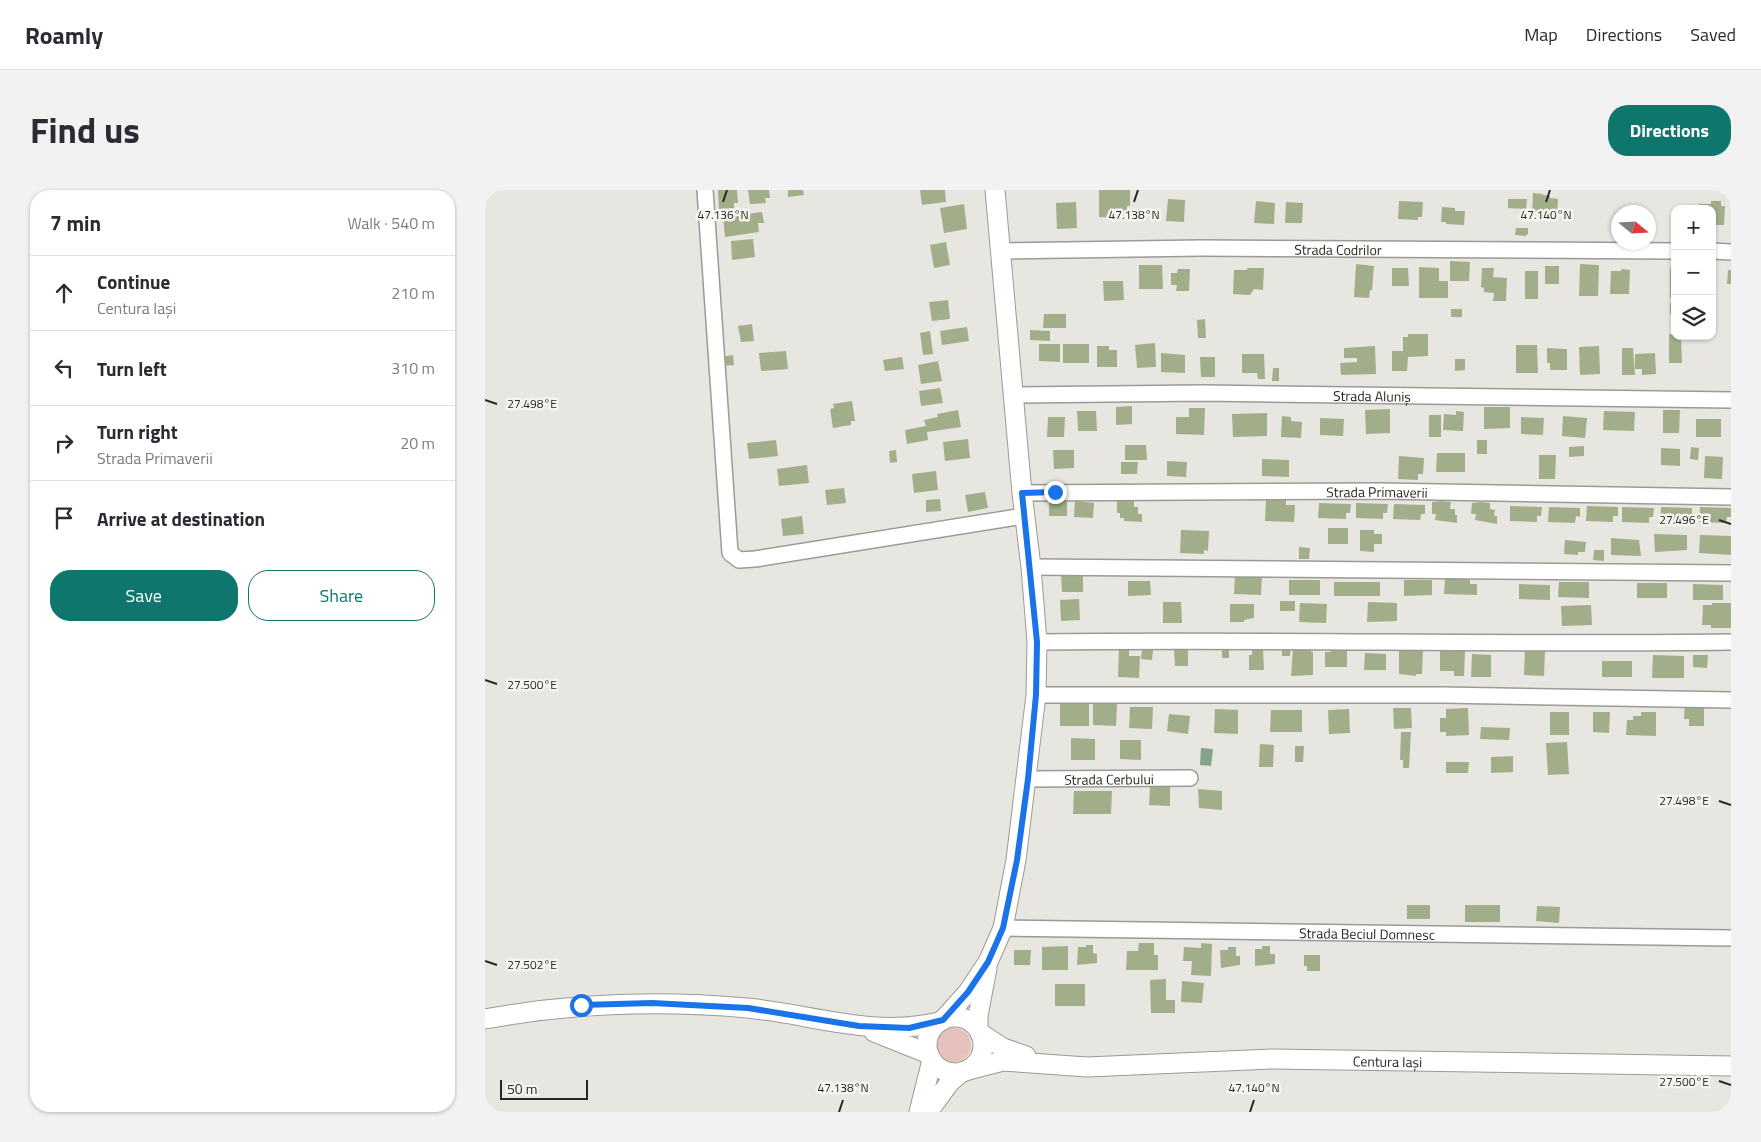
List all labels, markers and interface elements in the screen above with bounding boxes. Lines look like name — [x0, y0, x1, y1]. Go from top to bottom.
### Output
text: Roamly — [25, 17, 103, 53]
text: Map — [1524, 21, 1558, 48]
text: Directions — [1586, 21, 1662, 48]
text: Saved — [1690, 21, 1736, 48]
text: Find us — [30, 103, 140, 157]
button: Directions — [1608, 105, 1731, 156]
text: 47.136°N — [697, 205, 749, 224]
text: 47.138°N — [1108, 205, 1160, 224]
text: 47.140°N — [1520, 205, 1572, 224]
north arrow — [1611, 205, 1656, 250]
map controls — [1671, 205, 1716, 340]
button: + — [1671, 205, 1716, 250]
text: 7 min — [50, 207, 101, 239]
text: Walk · 540 m — [347, 211, 435, 235]
street label: Strada Codrilor — [1294, 238, 1382, 260]
button: − — [1671, 250, 1716, 295]
text: Continue — [97, 267, 170, 296]
icon: ahead — [50, 279, 78, 307]
text: 210 m — [391, 281, 435, 305]
button: layers — [1671, 295, 1716, 340]
text: Centura Iași — [97, 296, 176, 320]
icon: left — [50, 354, 78, 382]
text: Turn left — [97, 354, 167, 383]
text: 310 m — [391, 356, 435, 380]
street label: Strada Aluniș — [1333, 384, 1411, 406]
text: 27.498°E — [507, 394, 557, 413]
text: Turn right — [97, 417, 178, 446]
icon: right — [50, 429, 78, 457]
text: 20 m — [400, 431, 435, 455]
text: Strada Primaverii — [97, 446, 213, 470]
street label: Strada Primaverii — [1326, 480, 1428, 502]
route end — [1044, 481, 1067, 504]
icon: arrive — [50, 504, 78, 532]
text: Arrive at destination — [97, 504, 265, 533]
text: 27.496°E — [1659, 510, 1709, 529]
button: Save — [50, 570, 238, 621]
button: Share — [248, 570, 435, 621]
text: 27.500°E — [507, 675, 557, 694]
street label: Strada Cerbului — [1064, 768, 1154, 789]
text: 27.498°E — [1659, 791, 1709, 810]
street label: Strada Beciul Domnesc — [1299, 922, 1435, 944]
text: 27.502°E — [507, 955, 557, 974]
route start — [570, 994, 593, 1017]
street label: Centura Iași — [1353, 1050, 1422, 1072]
text: 27.500°E — [1659, 1072, 1709, 1091]
scale bar — [500, 1077, 587, 1100]
text: 50 m — [507, 1078, 537, 1099]
text: 47.138°N — [817, 1078, 869, 1097]
text: 47.140°N — [1228, 1078, 1280, 1097]

